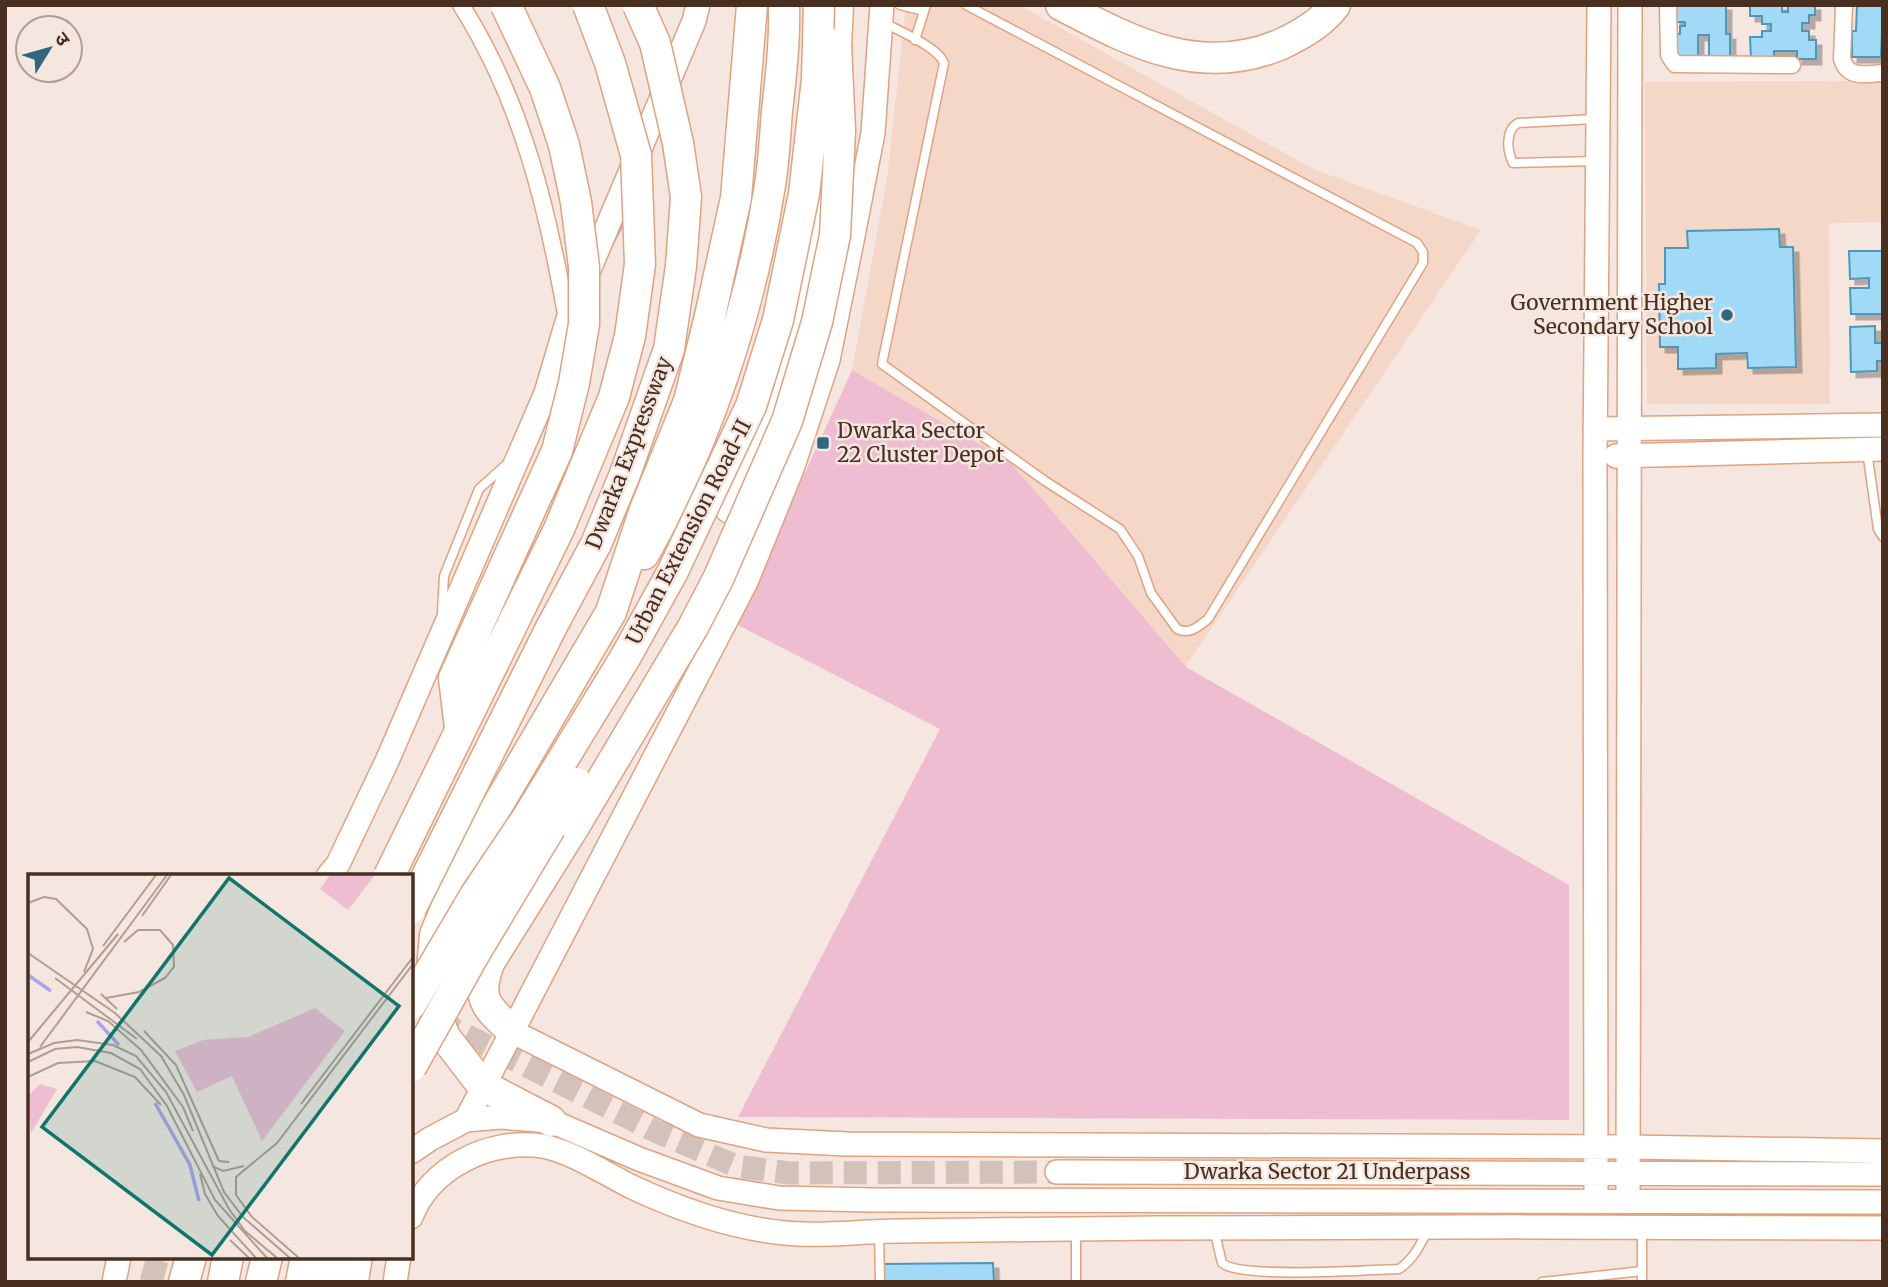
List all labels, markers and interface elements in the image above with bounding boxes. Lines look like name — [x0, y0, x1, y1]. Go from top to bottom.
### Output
north arrow — [14, 14, 84, 84]
text: उ — [50, 27, 76, 51]
place label: Government Higher Secondary School — [1511, 289, 1713, 340]
marker: Government Higher Secondary School — [1719, 307, 1735, 323]
street label: Dwarka Expressway — [579, 352, 678, 553]
street label: Urban Extension Road-II — [620, 415, 757, 649]
place label: Dwarka Sector 22 Cluster Depot — [837, 417, 1004, 468]
marker: Dwarka Sector 22 Cluster Depot — [815, 435, 831, 451]
inset map — [28, 874, 413, 1259]
street label: Dwarka Sector 21 Underpass — [1184, 1158, 1470, 1185]

